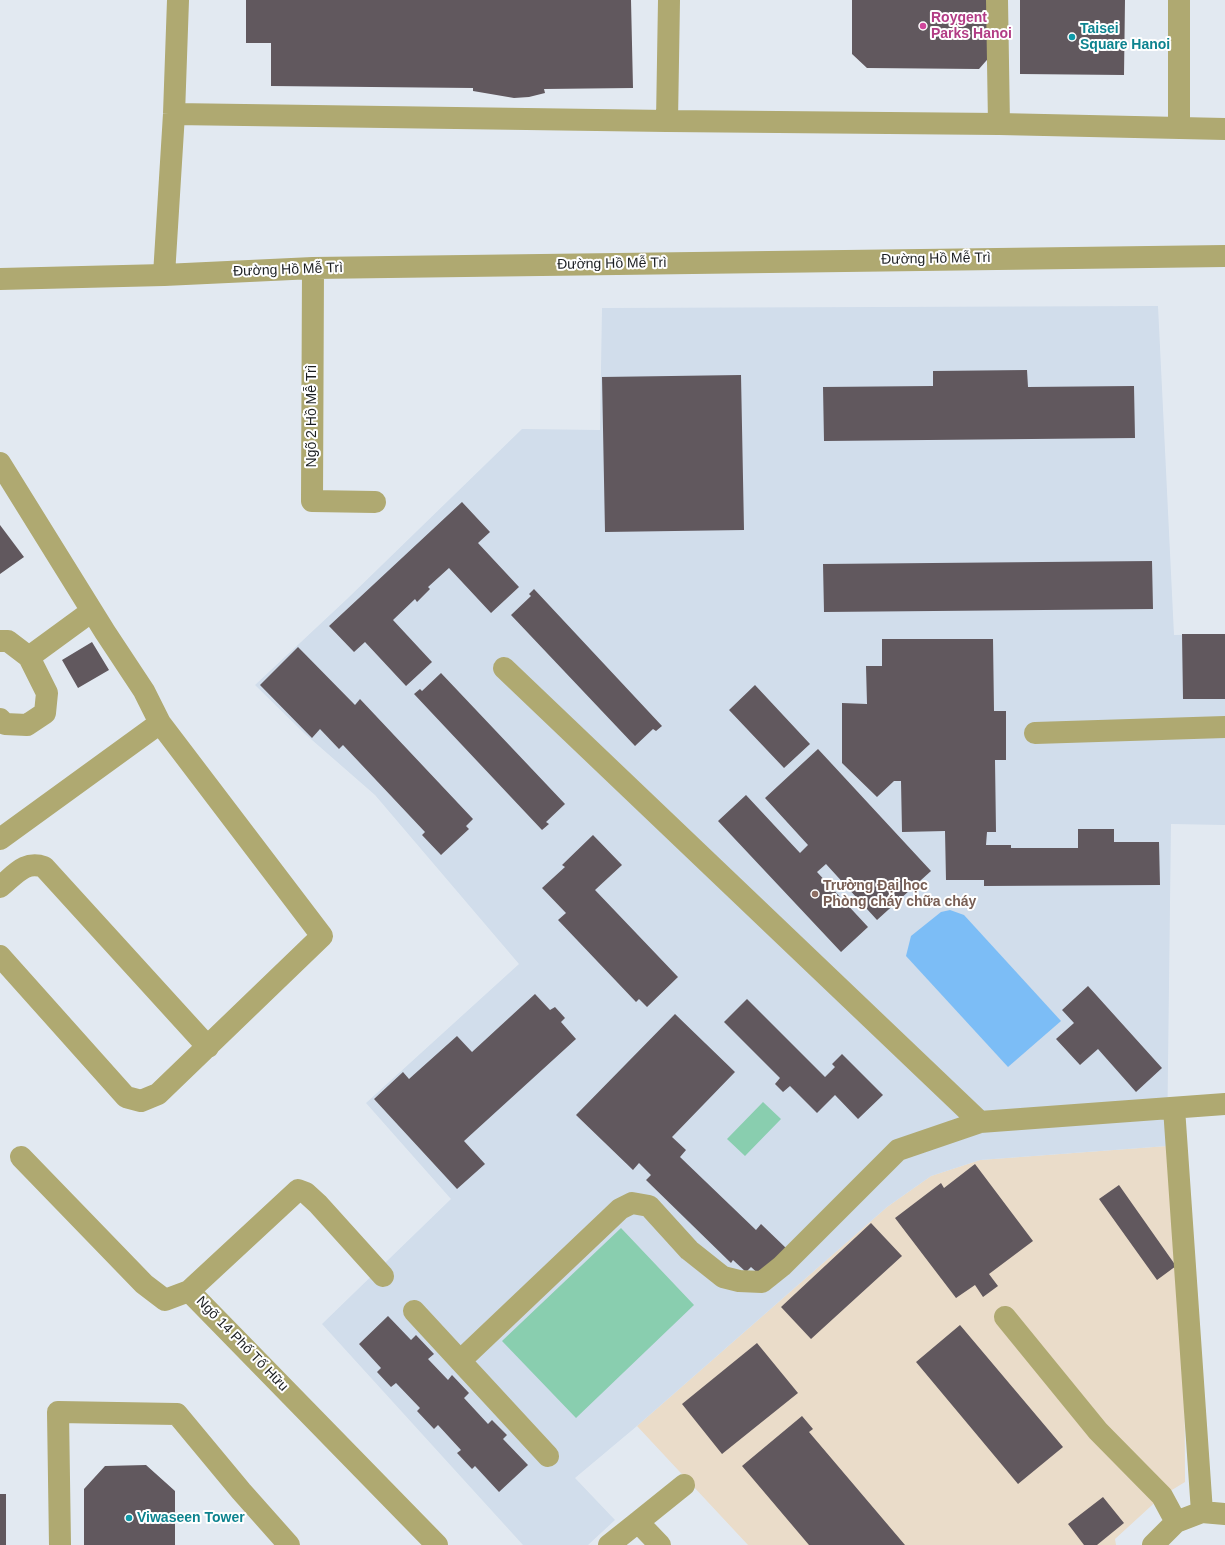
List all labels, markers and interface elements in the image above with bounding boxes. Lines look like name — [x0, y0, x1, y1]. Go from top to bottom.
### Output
place label: Roygent Parks Hanoi — [931, 10, 1012, 42]
marker: Roygent Parks Hanoi — [918, 21, 928, 31]
place label: Taisei Square Hanoi — [1080, 21, 1170, 54]
marker: Taisei Square Hanoi — [1067, 32, 1077, 42]
street label: Đường Hồ Mễ Trì — [881, 250, 991, 268]
street label: Đường Hồ Mễ Trì — [557, 255, 667, 273]
street label: Đường Hồ Mễ Trì — [233, 260, 343, 280]
street label: Ngõ 2 Hồ Mễ Trì — [304, 365, 320, 467]
place label: Trường Đại học Phòng cháy chữa cháy — [823, 878, 976, 910]
marker: Trường Đại học Phòng cháy chữa cháy — [810, 889, 820, 899]
street label: Ngõ 14 Phố Tố Hữu — [192, 1293, 292, 1395]
place label: Viwaseen Tower — [137, 1510, 245, 1526]
marker: Viwaseen Tower — [124, 1513, 134, 1523]

